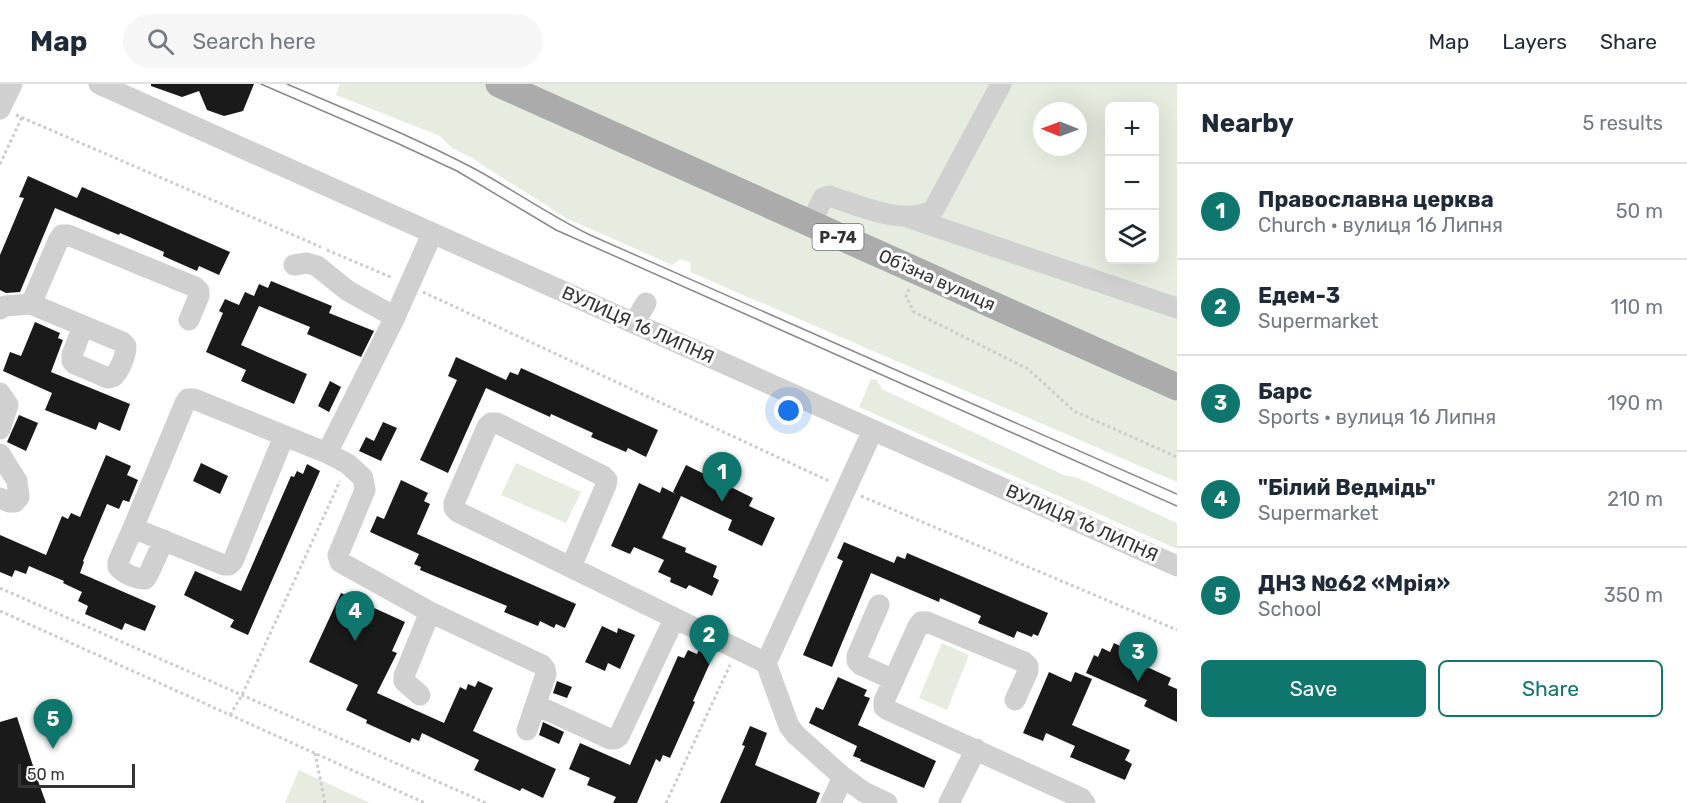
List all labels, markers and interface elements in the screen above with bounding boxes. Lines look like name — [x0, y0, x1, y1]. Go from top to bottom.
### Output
search box — [123, 14, 543, 68]
text: Map — [30, 25, 87, 58]
icon: search — [144, 25, 177, 58]
text: Search here — [192, 28, 316, 55]
text: Map — [1428, 29, 1469, 54]
text: Layers — [1502, 29, 1567, 54]
text: Share — [1600, 29, 1657, 54]
north arrow — [1033, 102, 1087, 156]
map controls — [1105, 102, 1159, 264]
button: + — [1105, 102, 1159, 156]
text: Nearby — [1201, 108, 1294, 139]
text: 5 results — [1582, 111, 1663, 135]
button: − — [1105, 156, 1159, 210]
text: Православна церква — [1258, 186, 1494, 213]
text: 1 — [1216, 199, 1225, 223]
text: 50 m — [1616, 199, 1663, 223]
button: layers — [1105, 210, 1159, 264]
text: Church · вулиця 16 Липня — [1258, 213, 1503, 237]
road number: Р-74 — [812, 224, 864, 250]
street label: Обʼїзна вулиця — [875, 244, 999, 316]
street label: ВУЛИЦЯ 16 ЛИПНЯ — [559, 282, 717, 368]
text: Едем-3 — [1258, 282, 1340, 309]
text: 2 — [1214, 295, 1227, 319]
text: 110 m — [1611, 295, 1663, 319]
text: Supermarket — [1258, 309, 1378, 333]
text: Барс — [1258, 378, 1312, 405]
text: 3 — [1214, 391, 1227, 415]
text: 190 m — [1607, 391, 1663, 415]
your location — [774, 396, 803, 425]
text: Sports · вулиця 16 Липня — [1258, 405, 1496, 429]
pin: 1 — [702, 452, 742, 502]
text: "Білий Ведмідь" — [1258, 474, 1436, 501]
street label: ВУЛИЦЯ 16 ЛИПНЯ — [1003, 480, 1161, 566]
text: 4 — [1214, 487, 1227, 511]
text: 210 m — [1607, 487, 1663, 511]
text: Supermarket — [1258, 501, 1378, 525]
text: ДНЗ №62 «Мрія» — [1258, 570, 1450, 597]
text: 5 — [1214, 583, 1227, 607]
text: 350 m — [1604, 583, 1663, 607]
pin: 4 — [336, 592, 374, 641]
text: School — [1258, 597, 1321, 621]
pin: 2 — [690, 616, 728, 665]
pin: 3 — [1118, 632, 1158, 682]
button: Save — [1201, 660, 1426, 717]
button: Share — [1438, 660, 1663, 717]
pin: 5 — [34, 700, 72, 749]
scale bar — [18, 761, 135, 788]
text: 50 m — [27, 765, 65, 784]

